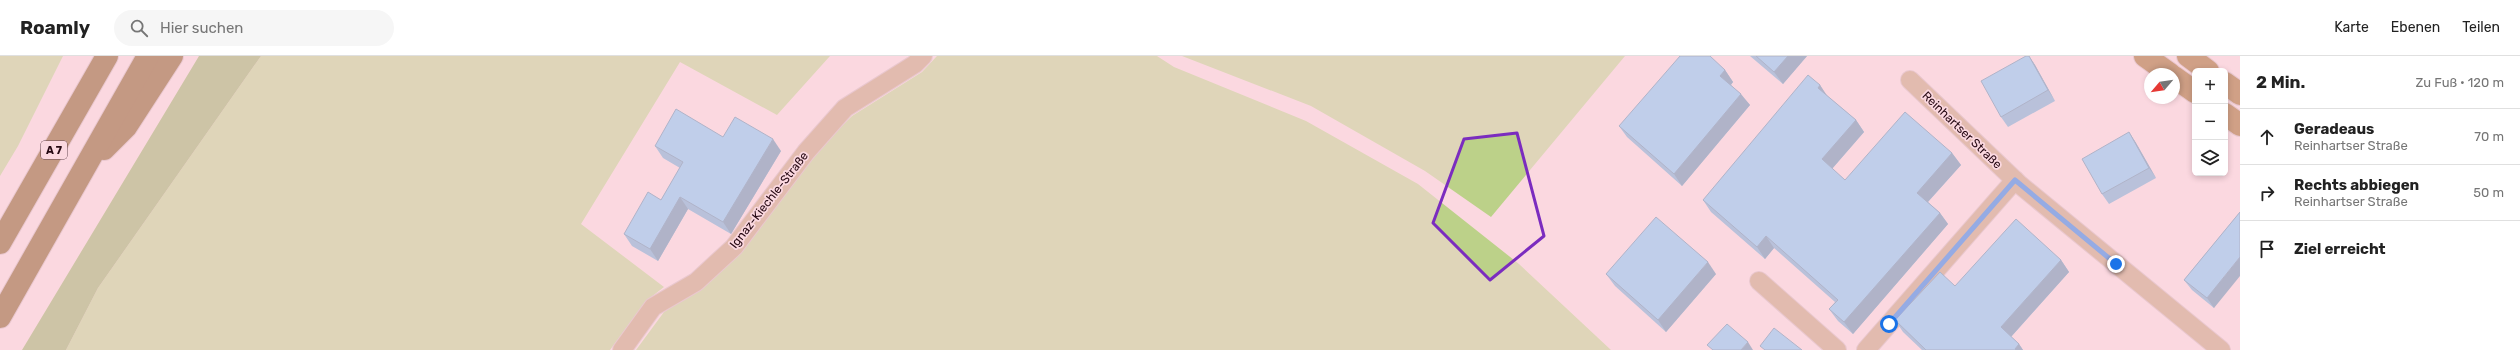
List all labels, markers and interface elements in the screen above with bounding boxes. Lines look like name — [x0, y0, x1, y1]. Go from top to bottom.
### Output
search box — [114, 10, 394, 46]
text: Roamly — [20, 16, 90, 39]
icon: search — [128, 17, 150, 39]
text: Hier suchen — [160, 19, 243, 37]
text: Karte — [2334, 19, 2369, 36]
text: Ebenen — [2391, 19, 2440, 36]
text: Teilen — [2462, 19, 2500, 36]
north arrow — [2144, 68, 2180, 104]
map controls — [2192, 68, 2228, 176]
button: + — [2192, 68, 2228, 104]
text: 2 Min. — [2256, 72, 2305, 92]
text: Zu Fuß · 120 m — [2416, 75, 2504, 90]
street label: Reinhartser Straße — [1919, 89, 2005, 172]
button: − — [2192, 104, 2228, 140]
text: Geradeaus — [2294, 120, 2374, 138]
icon: ahead — [2256, 126, 2278, 148]
text: 70 m — [2474, 129, 2504, 144]
text: Reinhartser Straße — [2294, 138, 2408, 153]
button: layers — [2192, 140, 2228, 176]
road number: A 7 — [41, 141, 67, 159]
street label: Ignaz-Kiechle-Straße — [727, 149, 811, 251]
text: Rechts abbiegen — [2294, 176, 2419, 194]
icon: right — [2256, 182, 2278, 204]
text: 50 m — [2473, 185, 2504, 200]
text: Reinhartser Straße — [2294, 194, 2408, 209]
icon: arrive — [2256, 238, 2278, 260]
text: Ziel erreicht — [2294, 240, 2386, 258]
route end — [2107, 255, 2125, 273]
route start — [1880, 315, 1898, 333]

